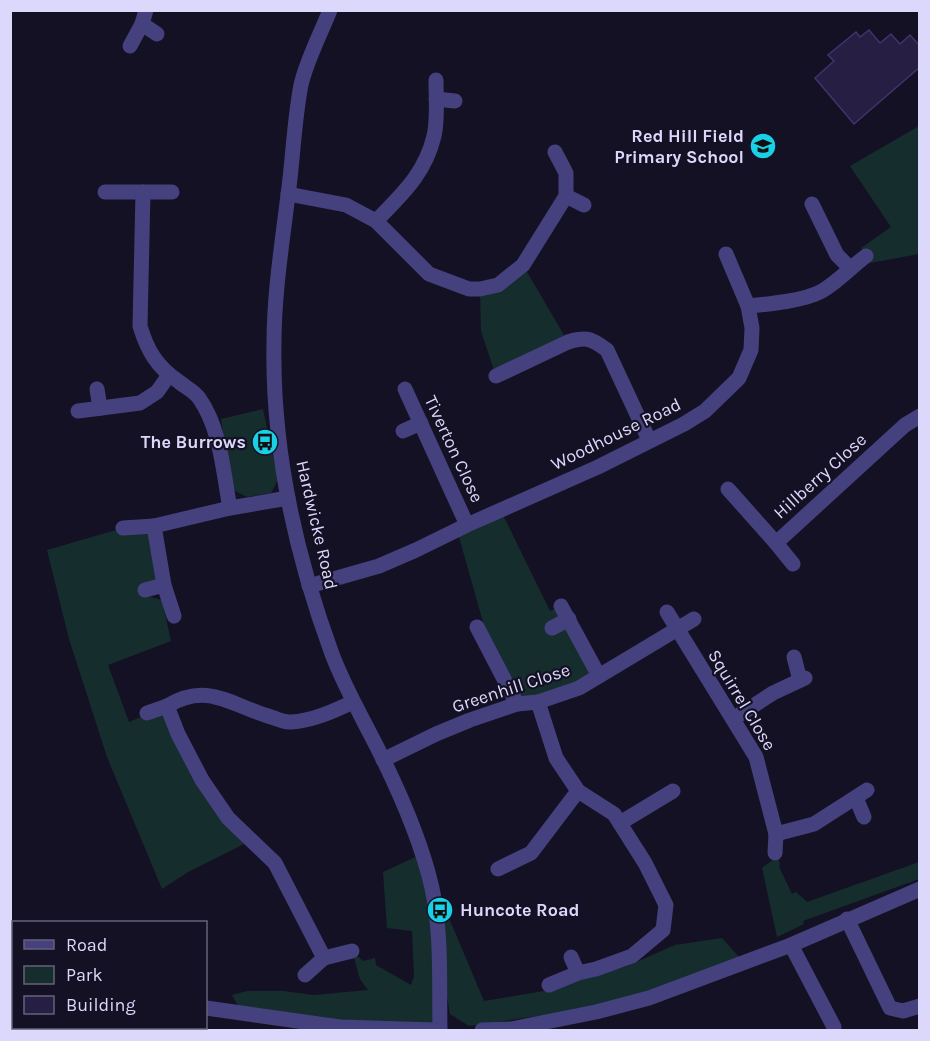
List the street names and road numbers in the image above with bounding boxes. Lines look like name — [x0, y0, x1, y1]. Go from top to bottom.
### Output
street label: Tiverton Close — [420, 392, 488, 506]
street label: Woodhouse Road — [547, 393, 685, 475]
street label: Hillberry Close — [769, 428, 871, 524]
street label: Hardwicke Road — [291, 458, 343, 592]
street label: Squirrel Close — [703, 646, 781, 754]
street label: Greenhill Close — [449, 659, 573, 717]

